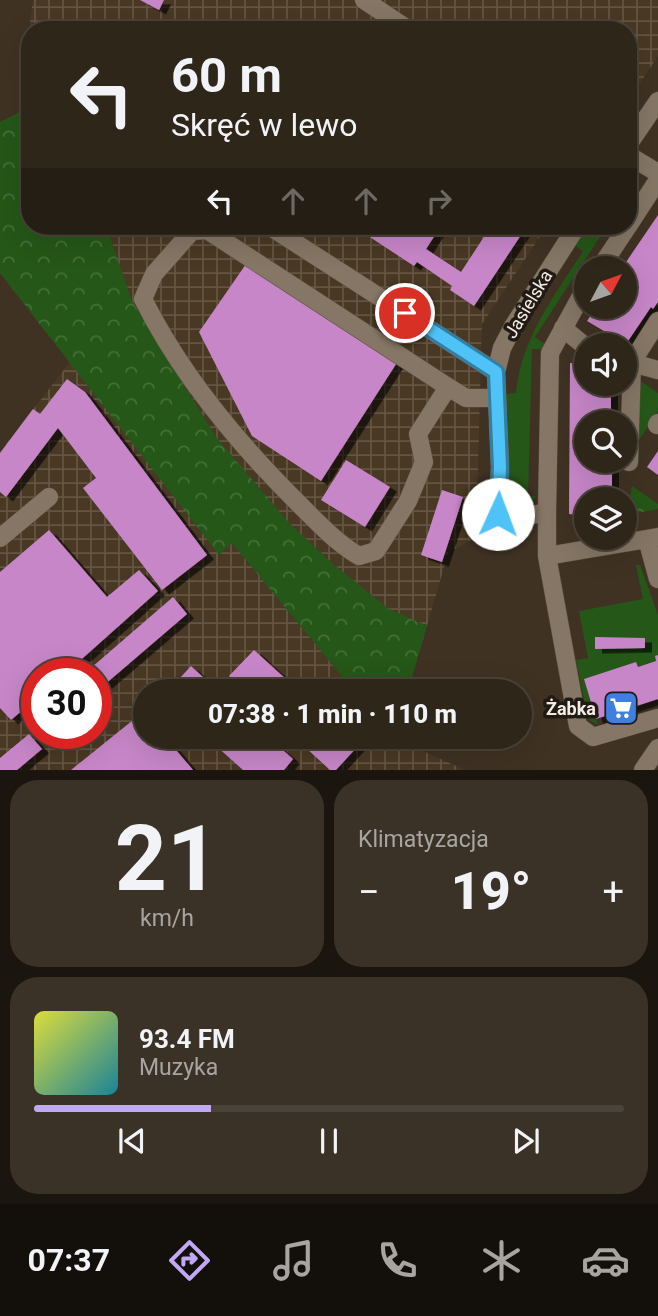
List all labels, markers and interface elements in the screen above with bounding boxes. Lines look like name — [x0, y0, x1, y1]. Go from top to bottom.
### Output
text: 60 m — [171, 47, 282, 104]
icon: left — [56, 49, 147, 140]
text: Skręć w lewo — [171, 106, 357, 144]
icon: left — [201, 182, 239, 220]
icon: ahead — [274, 182, 312, 220]
icon: ahead — [347, 182, 385, 220]
icon: right — [420, 182, 458, 220]
north arrow — [574, 256, 637, 318]
map controls — [574, 256, 637, 550]
street label: Jasielska — [500, 266, 556, 342]
pin — [375, 283, 435, 343]
icon: arrive — [386, 294, 424, 332]
button: sound — [574, 333, 637, 396]
button: search — [574, 410, 637, 473]
position arrow — [461, 477, 535, 551]
button: layers — [574, 487, 637, 550]
speed limit sign: 30 — [21, 658, 112, 749]
supermarket icon: Żabka — [602, 689, 640, 727]
place label: Żabka — [546, 698, 596, 719]
text: 07:38 · 1 min · 110 m — [208, 699, 457, 729]
text: 21 — [115, 806, 219, 912]
text: Klimatyzacja — [358, 826, 489, 853]
text: 19° — [451, 861, 531, 922]
text: − — [358, 870, 380, 914]
text: + — [602, 870, 624, 914]
text: km/h — [140, 905, 194, 932]
text: 93.4 FM — [139, 1024, 235, 1054]
text: Muzyka — [139, 1054, 218, 1081]
icon: previous — [113, 1122, 151, 1160]
icon: pause — [310, 1122, 348, 1160]
icon: next — [507, 1122, 545, 1160]
icon: directions — [165, 1236, 214, 1285]
icon: music — [269, 1236, 318, 1285]
icon: phone — [373, 1236, 422, 1285]
icon: climate — [477, 1236, 526, 1285]
icon: car — [581, 1236, 630, 1285]
text: 07:37 — [28, 1241, 110, 1279]

